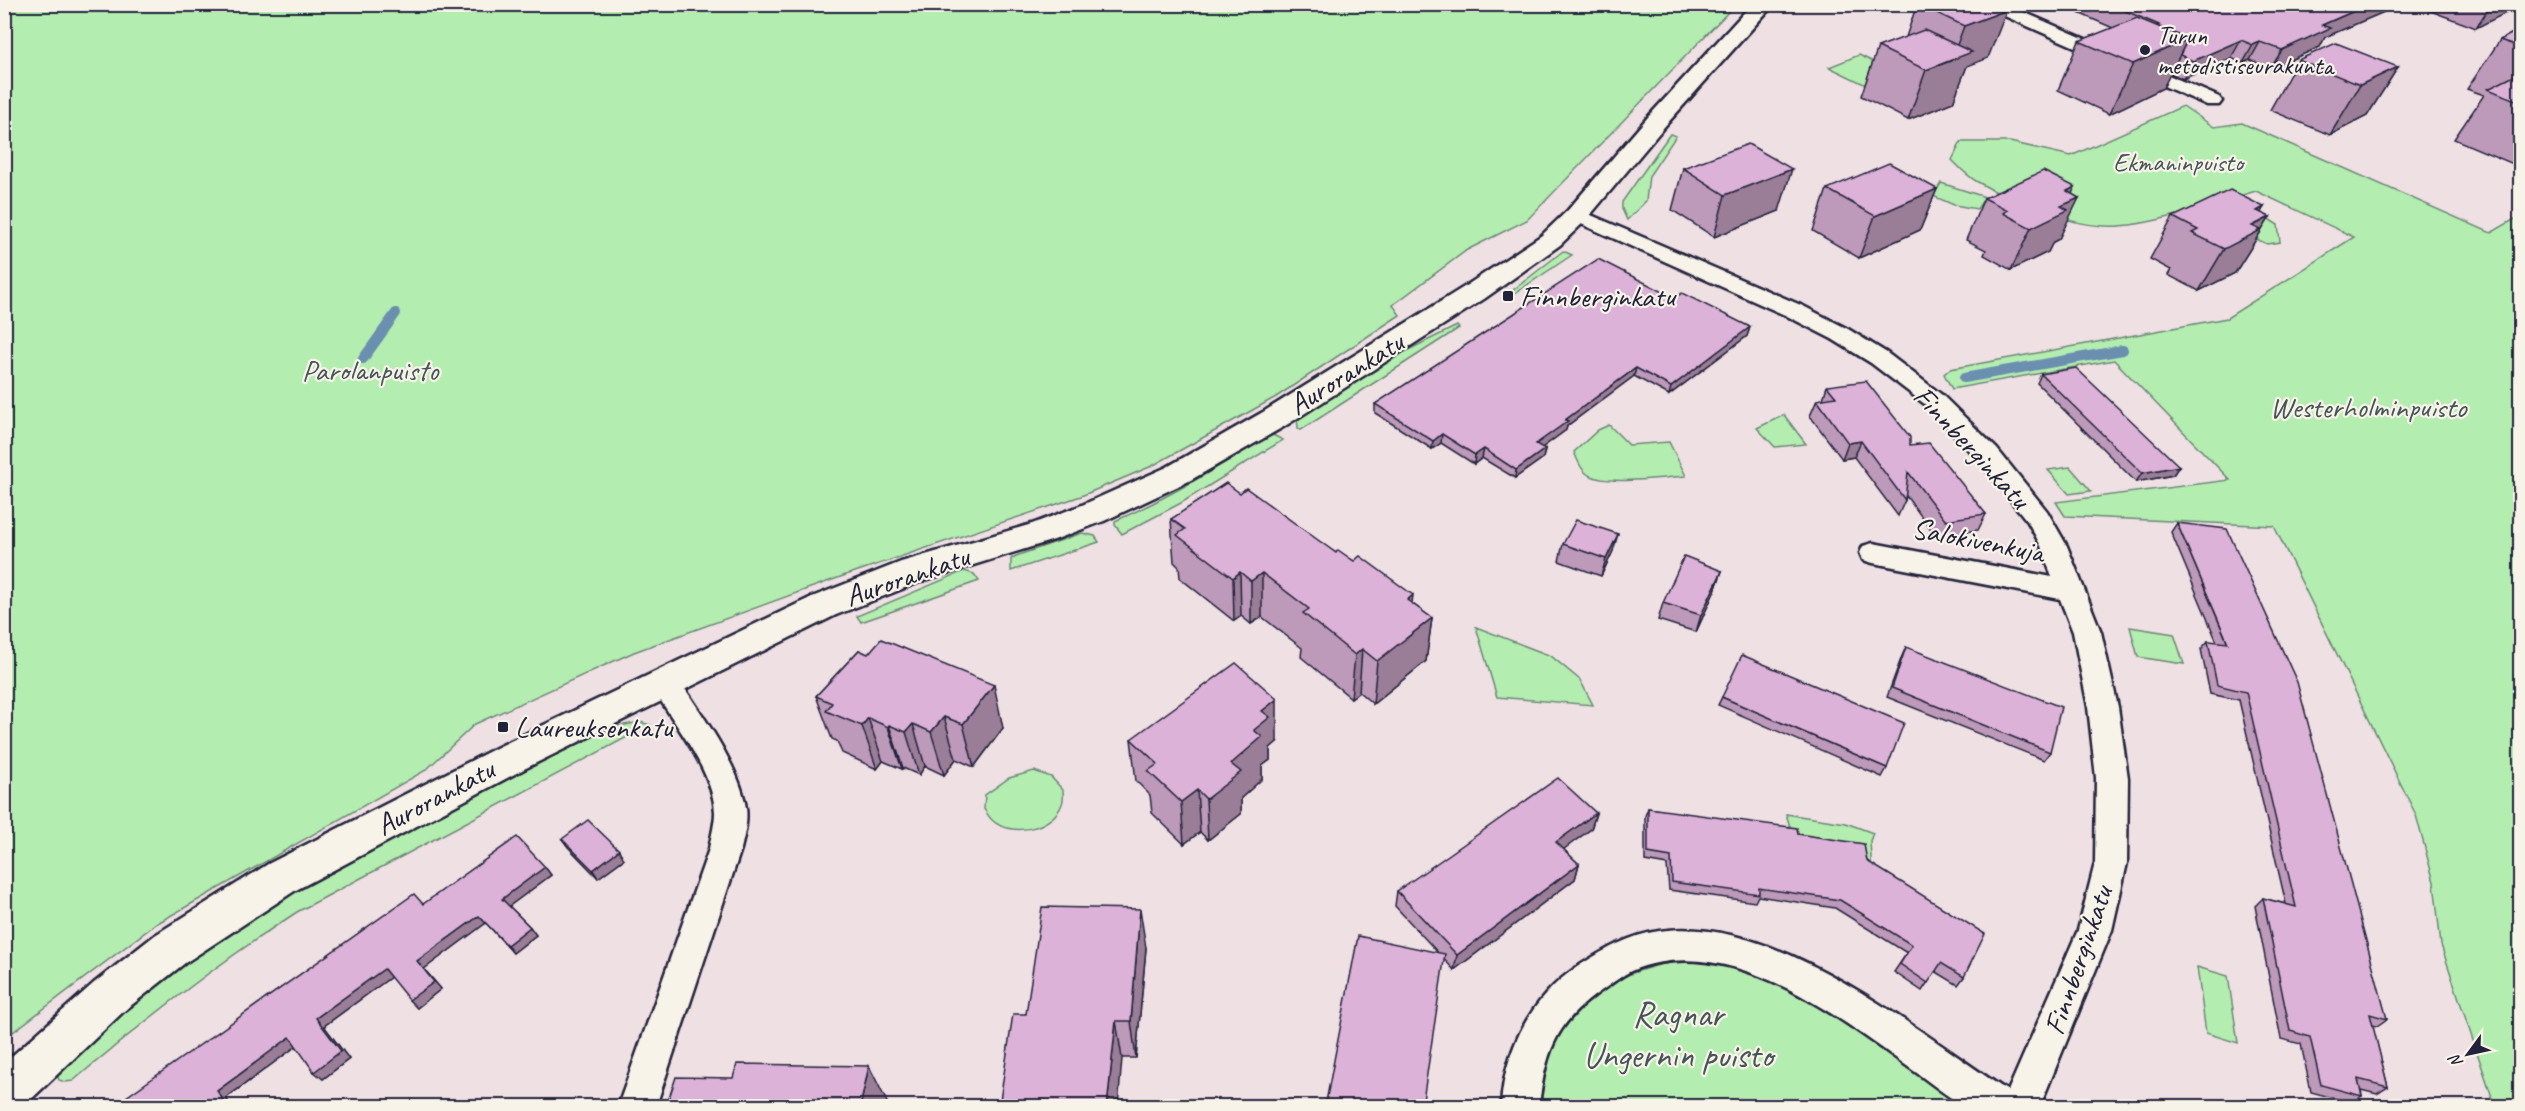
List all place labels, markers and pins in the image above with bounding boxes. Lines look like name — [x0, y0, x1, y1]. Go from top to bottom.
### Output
place label: Turun metodistiseurakunta — [2157, 19, 2335, 82]
marker: Turun metodistiseurakunta — [2138, 43, 2152, 57]
place label: Finnberginkatu — [1520, 277, 1677, 315]
marker: Finnberginkatu — [1501, 289, 1515, 303]
place label: Laureuksenkatu — [515, 708, 674, 746]
marker: Laureuksenkatu — [496, 720, 510, 734]

